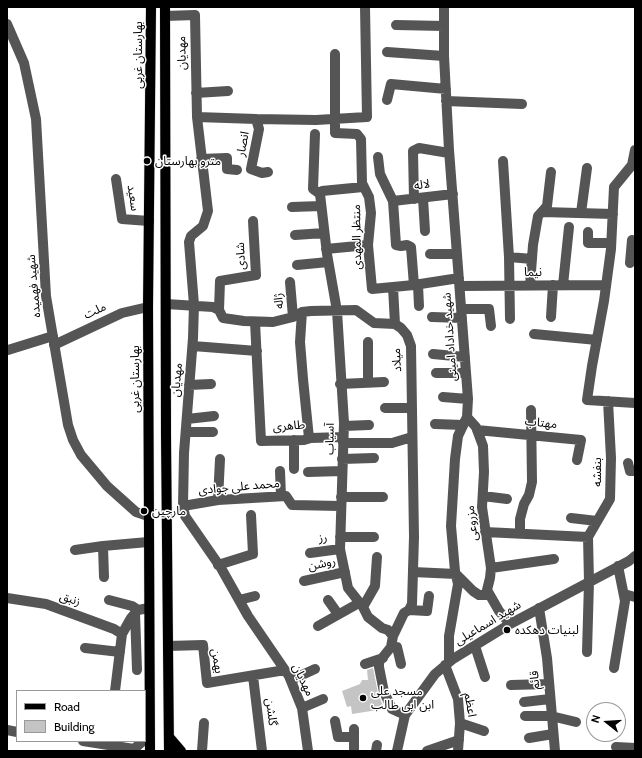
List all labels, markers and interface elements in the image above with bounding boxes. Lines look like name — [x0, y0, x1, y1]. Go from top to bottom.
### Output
street label: بهارستان غربی — [131, 21, 145, 89]
street label: مهدیان — [175, 36, 189, 70]
street label: انصار — [234, 130, 252, 158]
place label: مترو بهارستان — [155, 154, 221, 168]
marker: مترو بهارستان — [142, 156, 152, 166]
street label: لاله — [413, 177, 431, 193]
street label: سعید — [124, 184, 142, 212]
street label: منتظر المهدی — [349, 204, 365, 270]
street label: شادی — [233, 242, 249, 270]
street label: شهید فهمیده — [24, 254, 44, 318]
street label: نیما — [524, 265, 542, 279]
street label: ژاله — [271, 292, 287, 310]
street label: شهید خداداد امینی — [440, 292, 460, 382]
street label: ملت — [82, 300, 108, 322]
street label: بهارستان غربی — [128, 345, 142, 413]
street label: میلاد — [389, 348, 405, 372]
street label: مهدیان — [168, 362, 186, 398]
street label: مهتاب — [524, 414, 558, 432]
street label: طاهری — [272, 418, 306, 434]
street label: آسیاب — [323, 423, 337, 455]
street label: بنفشه — [590, 457, 604, 487]
street label: محمد علی جوادی — [198, 476, 280, 498]
place label: مارچین — [152, 504, 186, 518]
street label: مزروعی — [463, 505, 481, 541]
marker: مارچین — [139, 506, 149, 516]
street label: رز — [318, 530, 328, 546]
street label: روشن — [307, 554, 337, 574]
street label: زنبق — [58, 589, 82, 609]
street label: شهید اسماعیلی — [452, 598, 524, 648]
place label: لبنیات دهکده — [515, 623, 579, 637]
marker: لبنیات دهکده — [502, 625, 512, 635]
street label: بهمن — [208, 648, 226, 674]
street label: مهدیان — [289, 662, 317, 698]
street label: قائم — [527, 670, 543, 690]
place label: مسجد علی ابن ابی طالب — [371, 684, 434, 712]
legend — [16, 690, 146, 742]
street label: اعظم — [461, 692, 479, 718]
marker: مسجد علی ابن ابی طالب — [358, 693, 368, 703]
street label: گلشن — [262, 697, 280, 727]
text: Road — [54, 699, 80, 714]
north arrow — [586, 702, 626, 742]
text: N — [588, 713, 603, 725]
text: Building — [54, 719, 95, 734]

